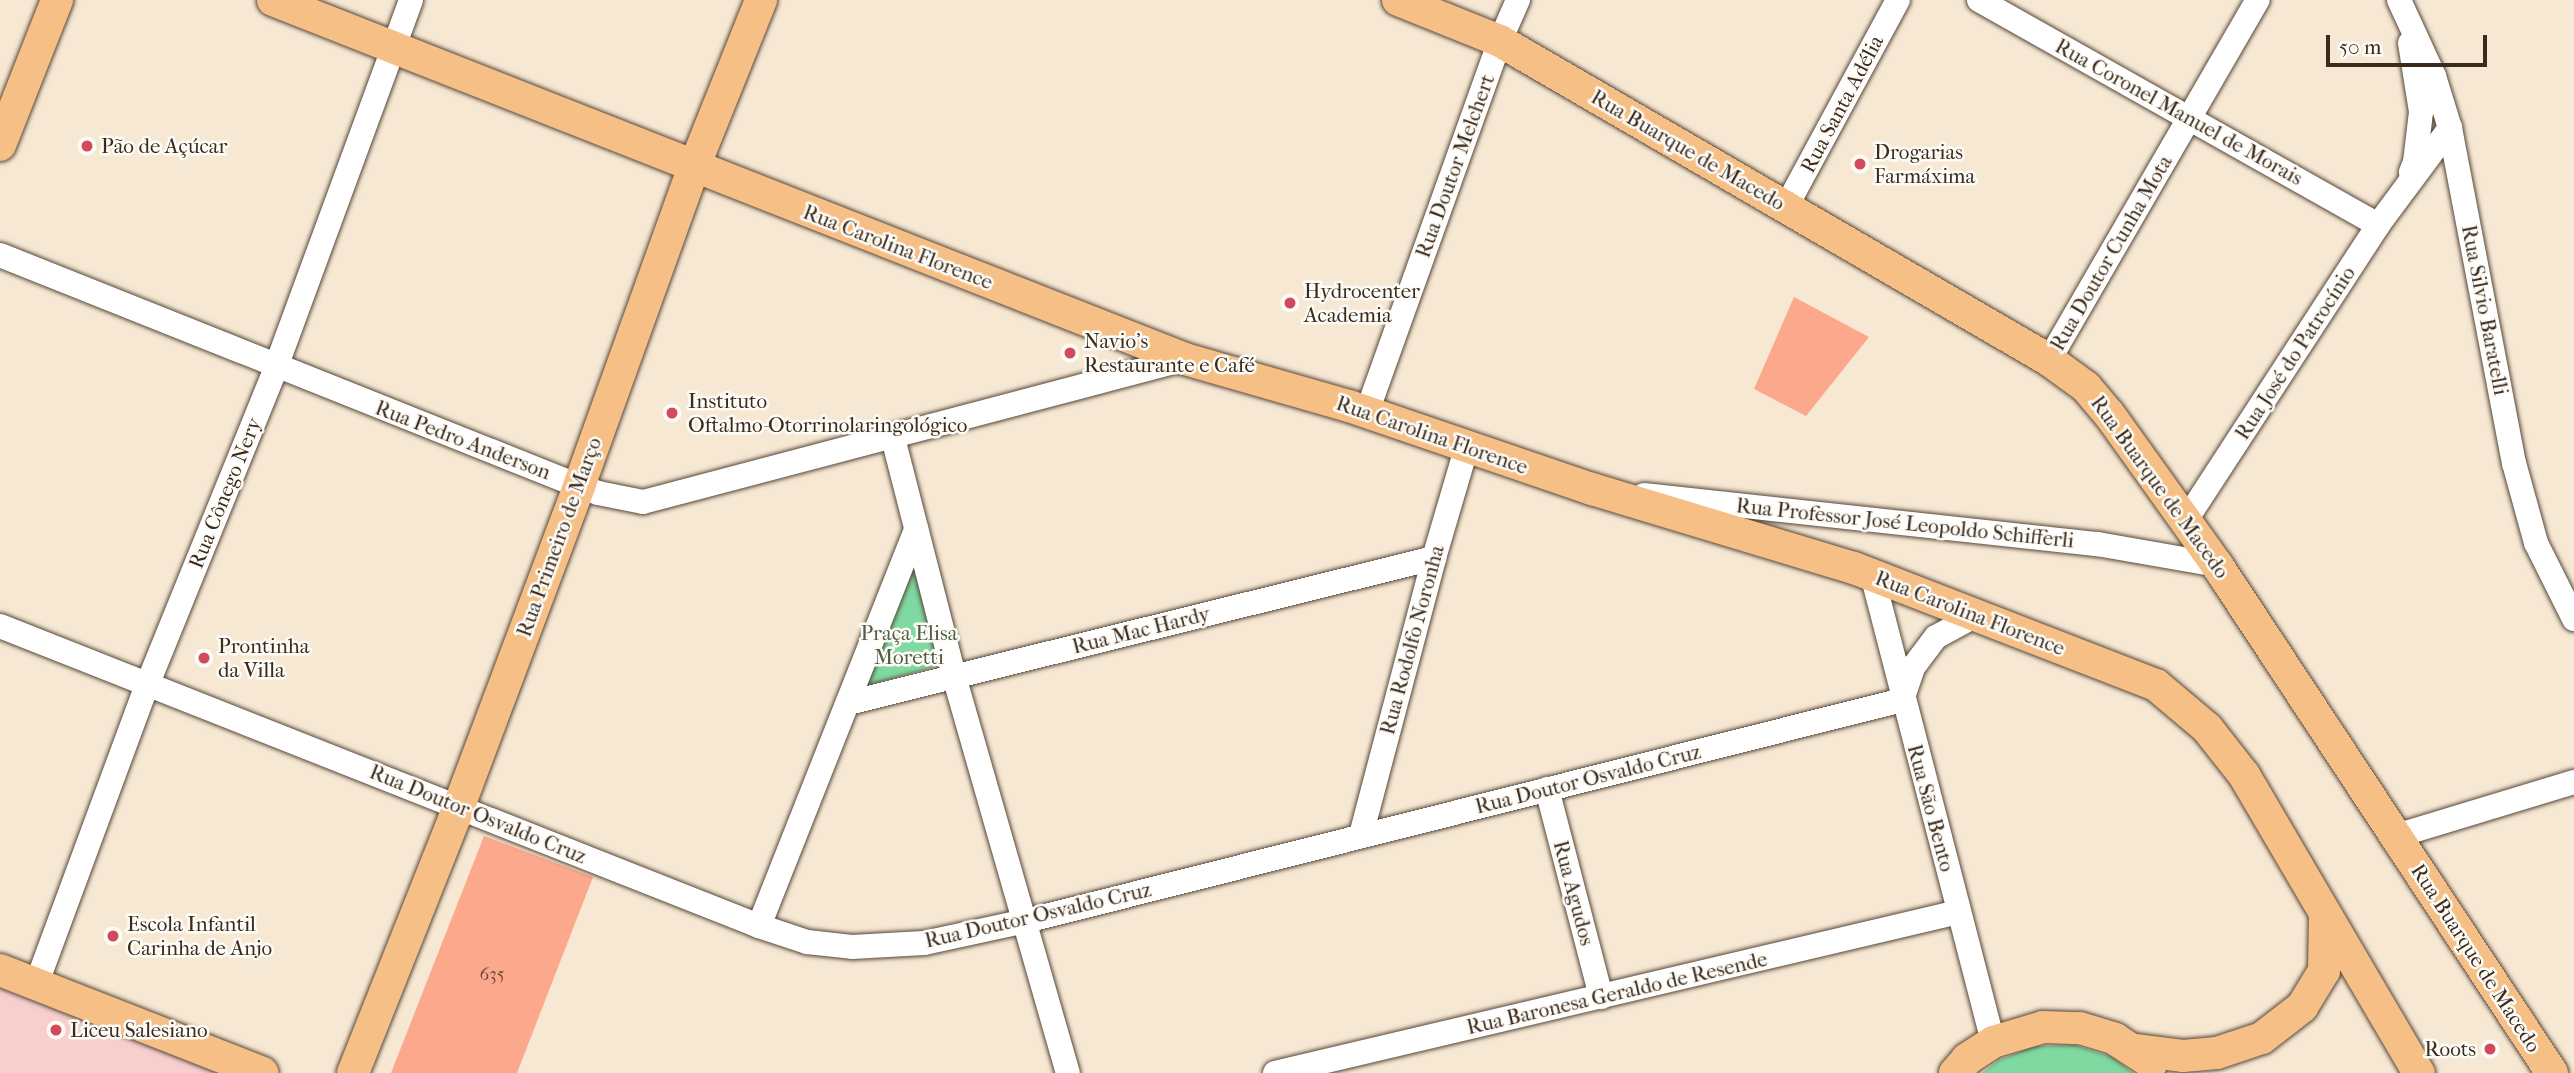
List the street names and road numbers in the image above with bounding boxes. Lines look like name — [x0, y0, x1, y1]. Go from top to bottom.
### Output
street label: Rua Santa Adélia — [1795, 31, 1889, 177]
street label: Rua Coronel Manuel de Morais — [2051, 33, 2307, 191]
street label: Rua Doutor Melchert — [1410, 71, 1500, 261]
street label: Rua Buarque de Macedo — [1587, 84, 1789, 216]
street label: Rua Doutor Cunha Mota — [2045, 151, 2177, 355]
street label: Rua Carolina Florence — [800, 199, 996, 295]
street label: Rua Silvio Baratelli — [2456, 223, 2514, 397]
street label: Rua José do Patrocínio — [2229, 262, 2361, 444]
street label: Rua Carolina Florence — [1333, 390, 1531, 480]
street label: Rua Buarque de Macedo — [2085, 391, 2235, 583]
street label: Rua Pedro Anderson — [372, 395, 554, 485]
street label: Rua Cônego Nery — [183, 414, 267, 572]
street label: Rua Primeiro de Março — [511, 434, 607, 640]
street label: Rua Professor José Leopoldo Schifferli — [1735, 493, 2075, 553]
street label: Rua Rodolfo Noronha — [1375, 543, 1449, 737]
street label: Rua Carolina Florence — [1872, 565, 2068, 661]
street label: Rua Mac Hardy — [1070, 601, 1212, 659]
street label: Rua Doutor Osvaldo Cruz — [1473, 739, 1703, 819]
street label: Rua São Bento — [1902, 741, 1960, 875]
street label: Rua Doutor Osvaldo Cruz — [366, 759, 590, 869]
street label: Rua Agudos — [1548, 838, 1600, 948]
street label: Rua Buarque de Macedo — [2406, 859, 2546, 1057]
street label: Rua Doutor Osvaldo Cruz — [922, 877, 1154, 953]
street label: Rua Baronesa Geraldo de Resende — [1464, 946, 1770, 1040]

